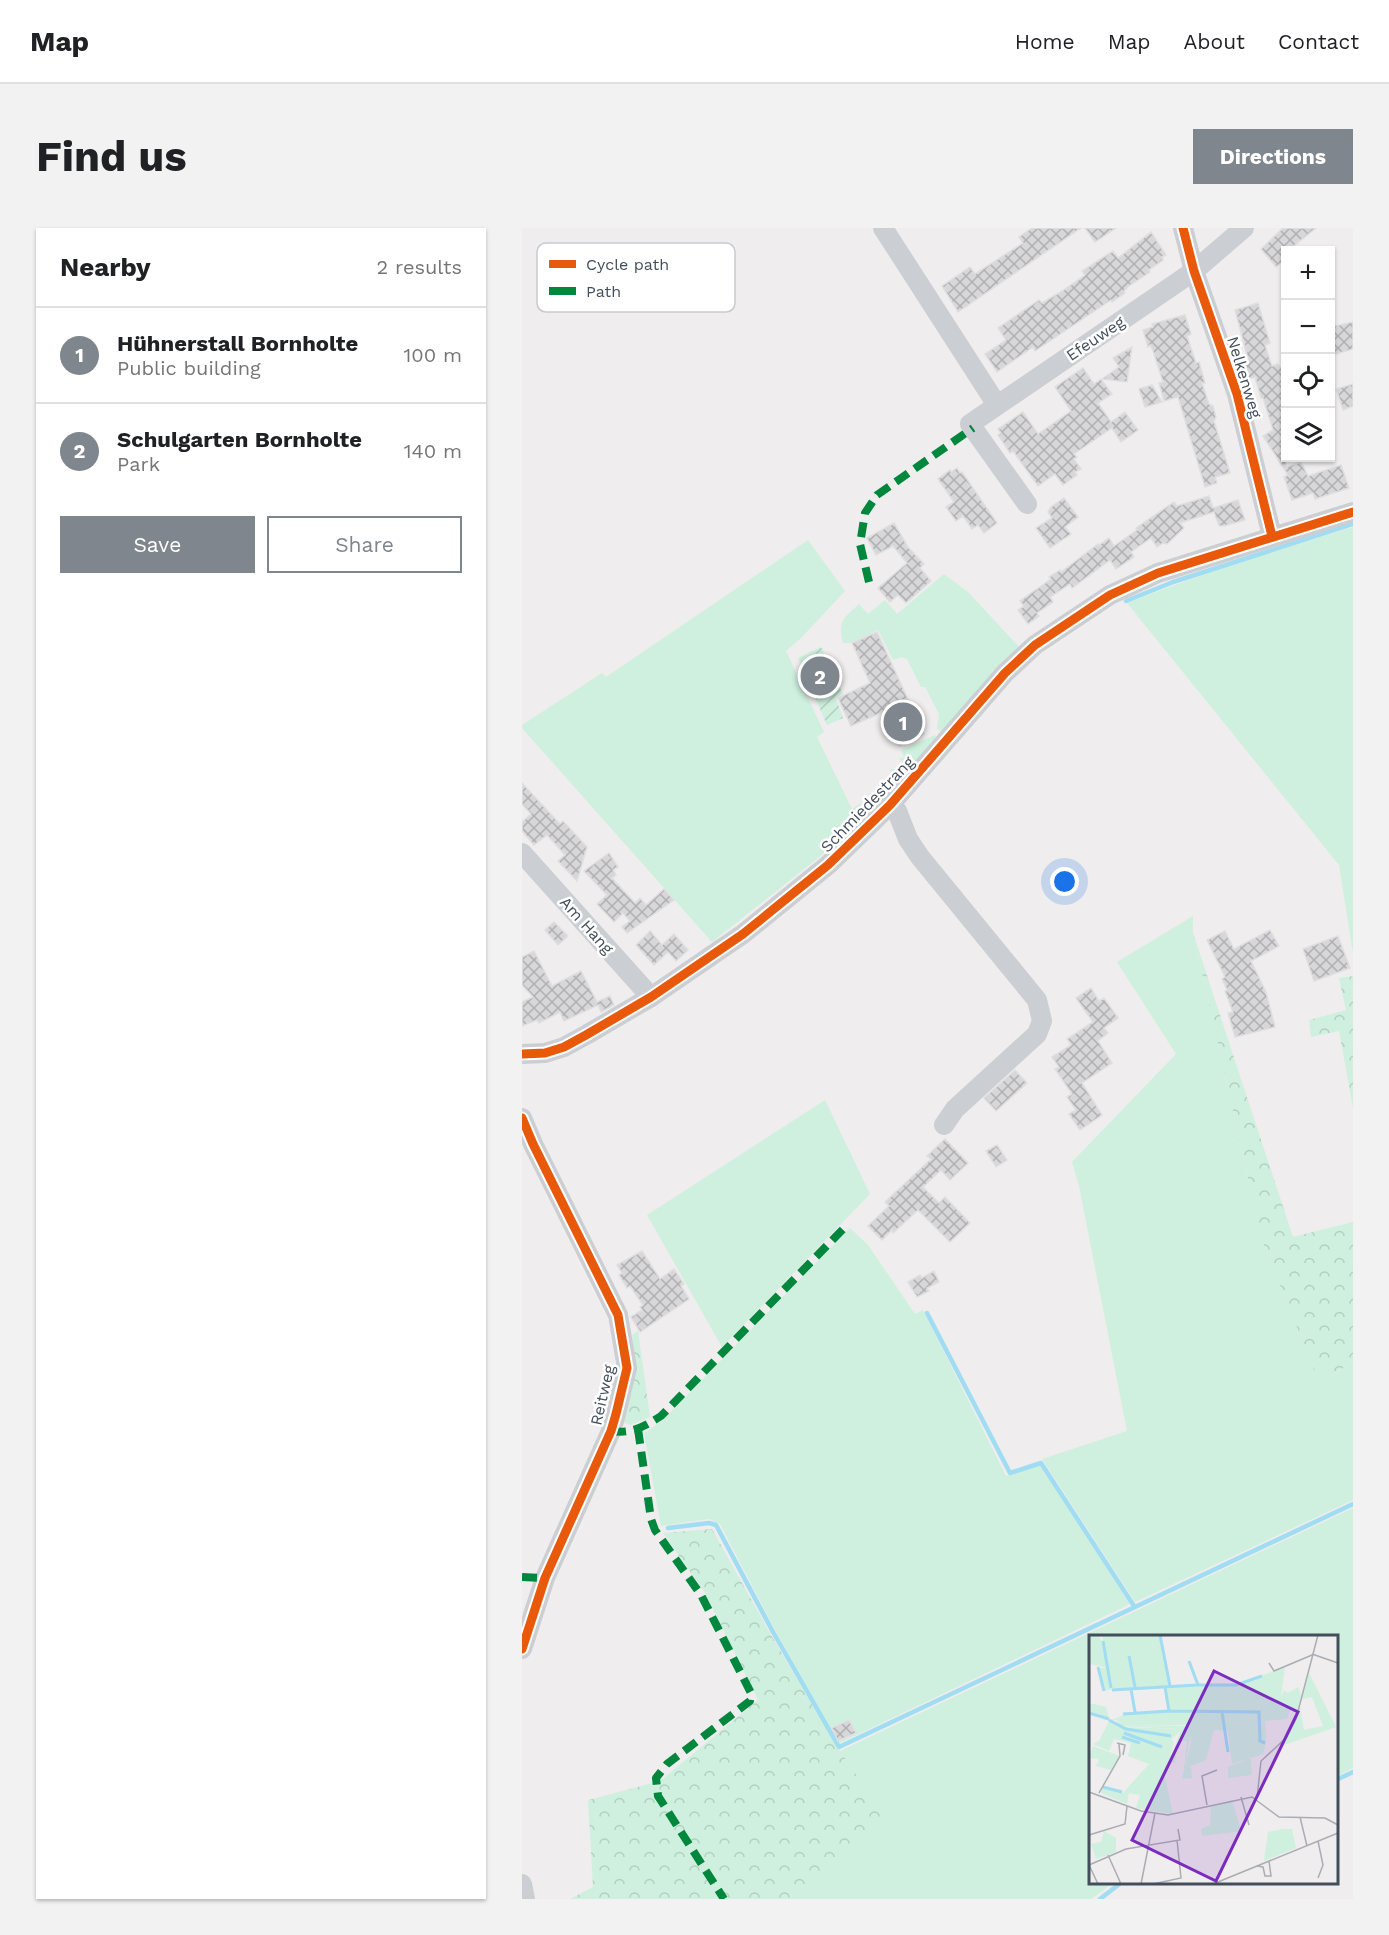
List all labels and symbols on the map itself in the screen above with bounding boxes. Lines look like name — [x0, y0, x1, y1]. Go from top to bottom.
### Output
legend — [537, 243, 735, 312]
text: Cycle path — [586, 255, 669, 274]
text: Path — [586, 282, 621, 301]
street label: Efeuweg — [1063, 312, 1128, 365]
street label: Nelkenweg — [1223, 334, 1266, 421]
pin: 2 — [800, 654, 840, 698]
pin: 1 — [884, 700, 922, 744]
street label: Schmiedestrang — [817, 752, 918, 856]
your location — [1050, 867, 1079, 896]
street label: Am Hang — [556, 893, 618, 958]
street label: Reitweg — [586, 1363, 619, 1427]
inset map — [1089, 1635, 1338, 1884]

